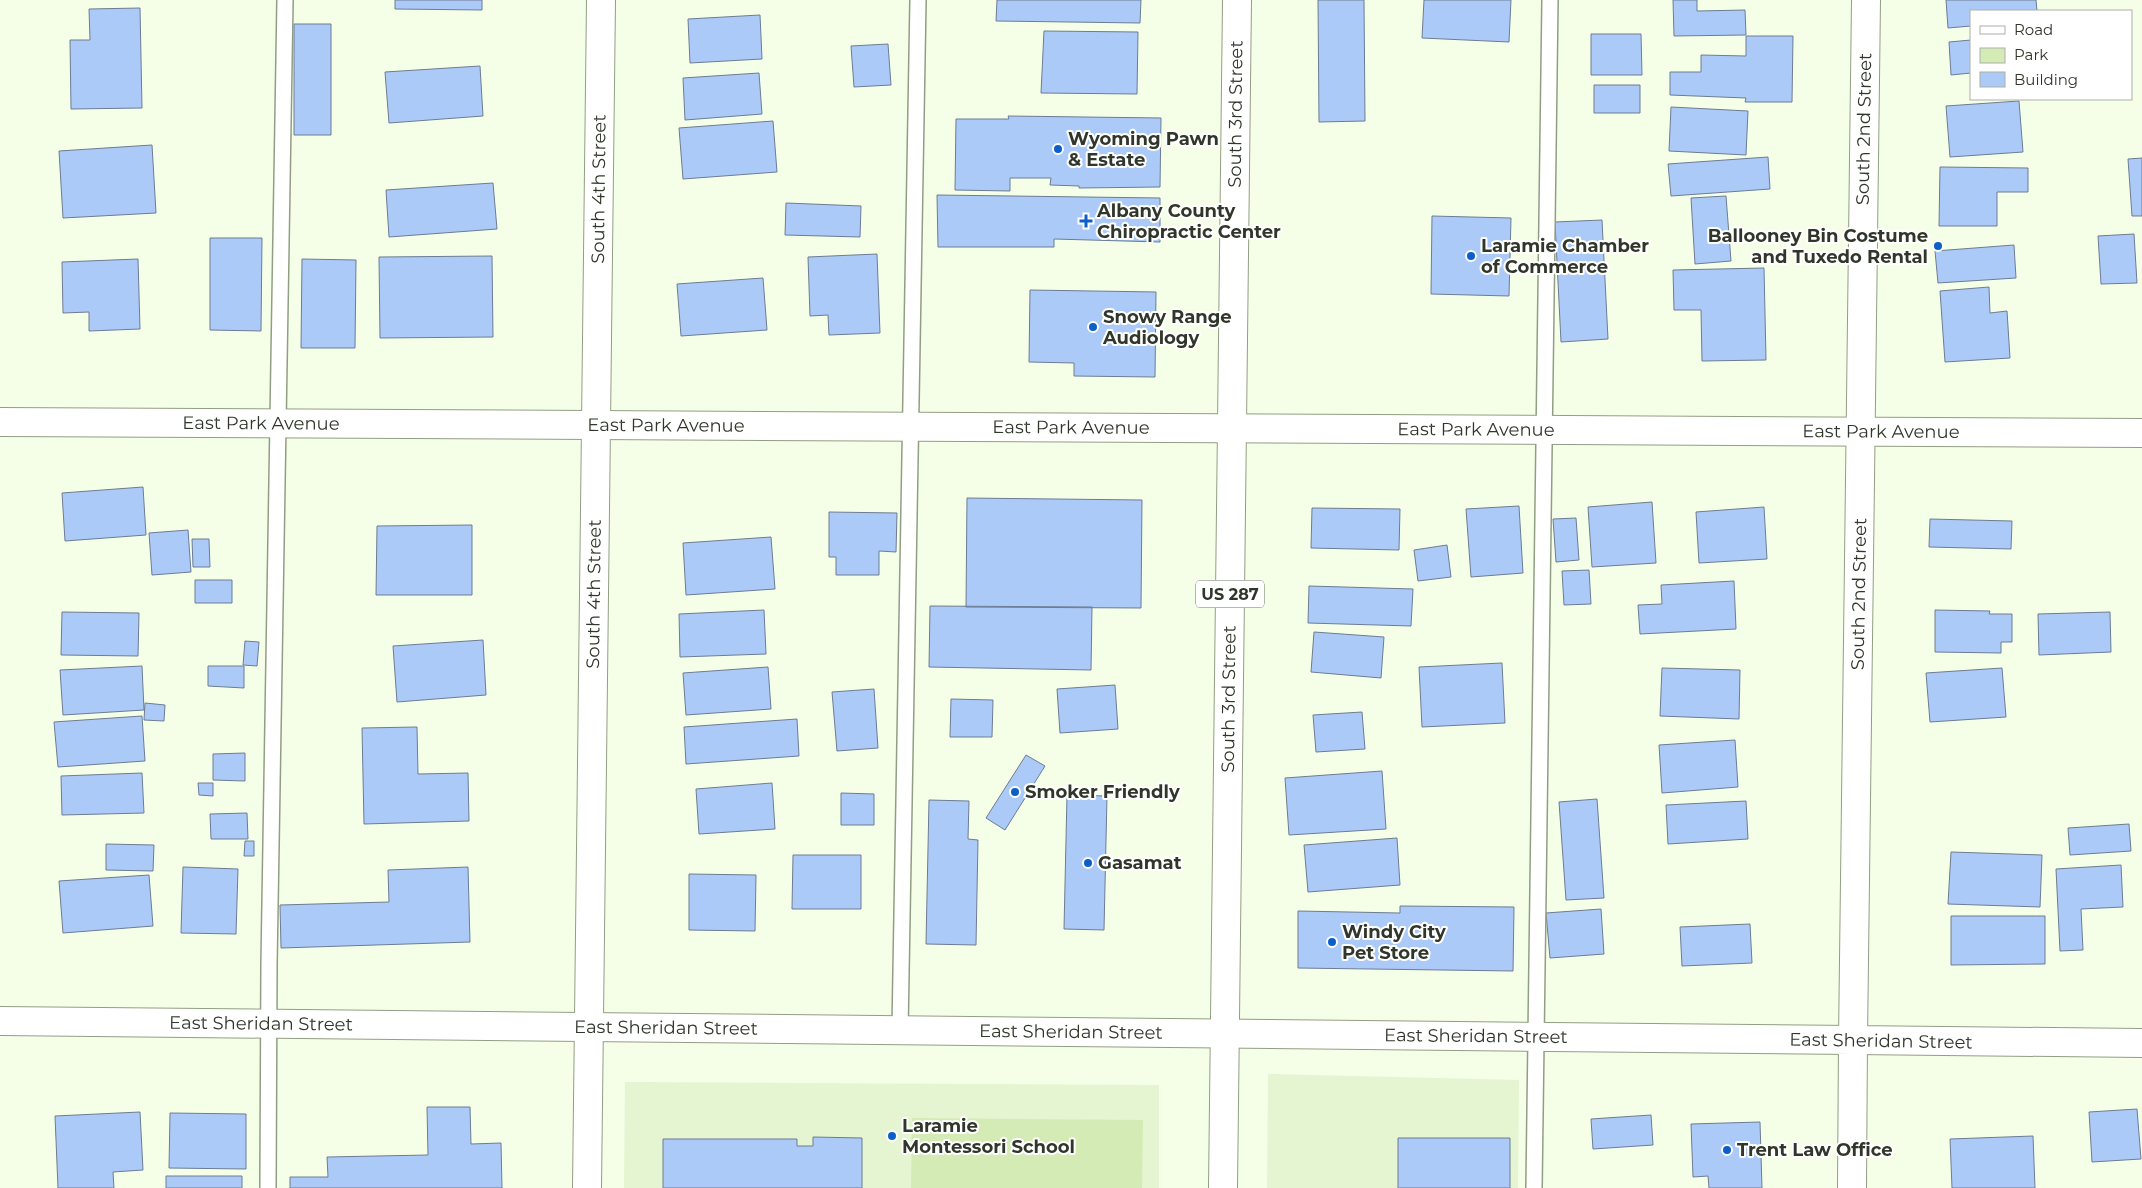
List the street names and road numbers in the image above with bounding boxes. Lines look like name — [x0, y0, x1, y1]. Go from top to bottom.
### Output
street label: South 3rd Street — [1224, 40, 1248, 188]
street label: South 2nd Street — [1852, 53, 1876, 205]
street label: South 4th Street — [587, 114, 611, 264]
street label: East Park Avenue — [182, 412, 340, 435]
street label: East Park Avenue — [587, 414, 745, 437]
street label: East Park Avenue — [992, 416, 1150, 439]
street label: East Park Avenue — [1397, 418, 1555, 441]
street label: East Park Avenue — [1802, 420, 1960, 443]
street label: South 2nd Street — [1847, 518, 1871, 670]
street label: South 4th Street — [582, 519, 606, 669]
road number: US 287 — [1196, 580, 1264, 608]
street label: South 3rd Street — [1217, 625, 1241, 773]
street label: East Sheridan Street — [169, 1012, 353, 1036]
street label: East Sheridan Street — [574, 1016, 758, 1040]
street label: East Sheridan Street — [979, 1020, 1163, 1044]
street label: East Sheridan Street — [1384, 1024, 1568, 1048]
street label: East Sheridan Street — [1789, 1028, 1973, 1054]

